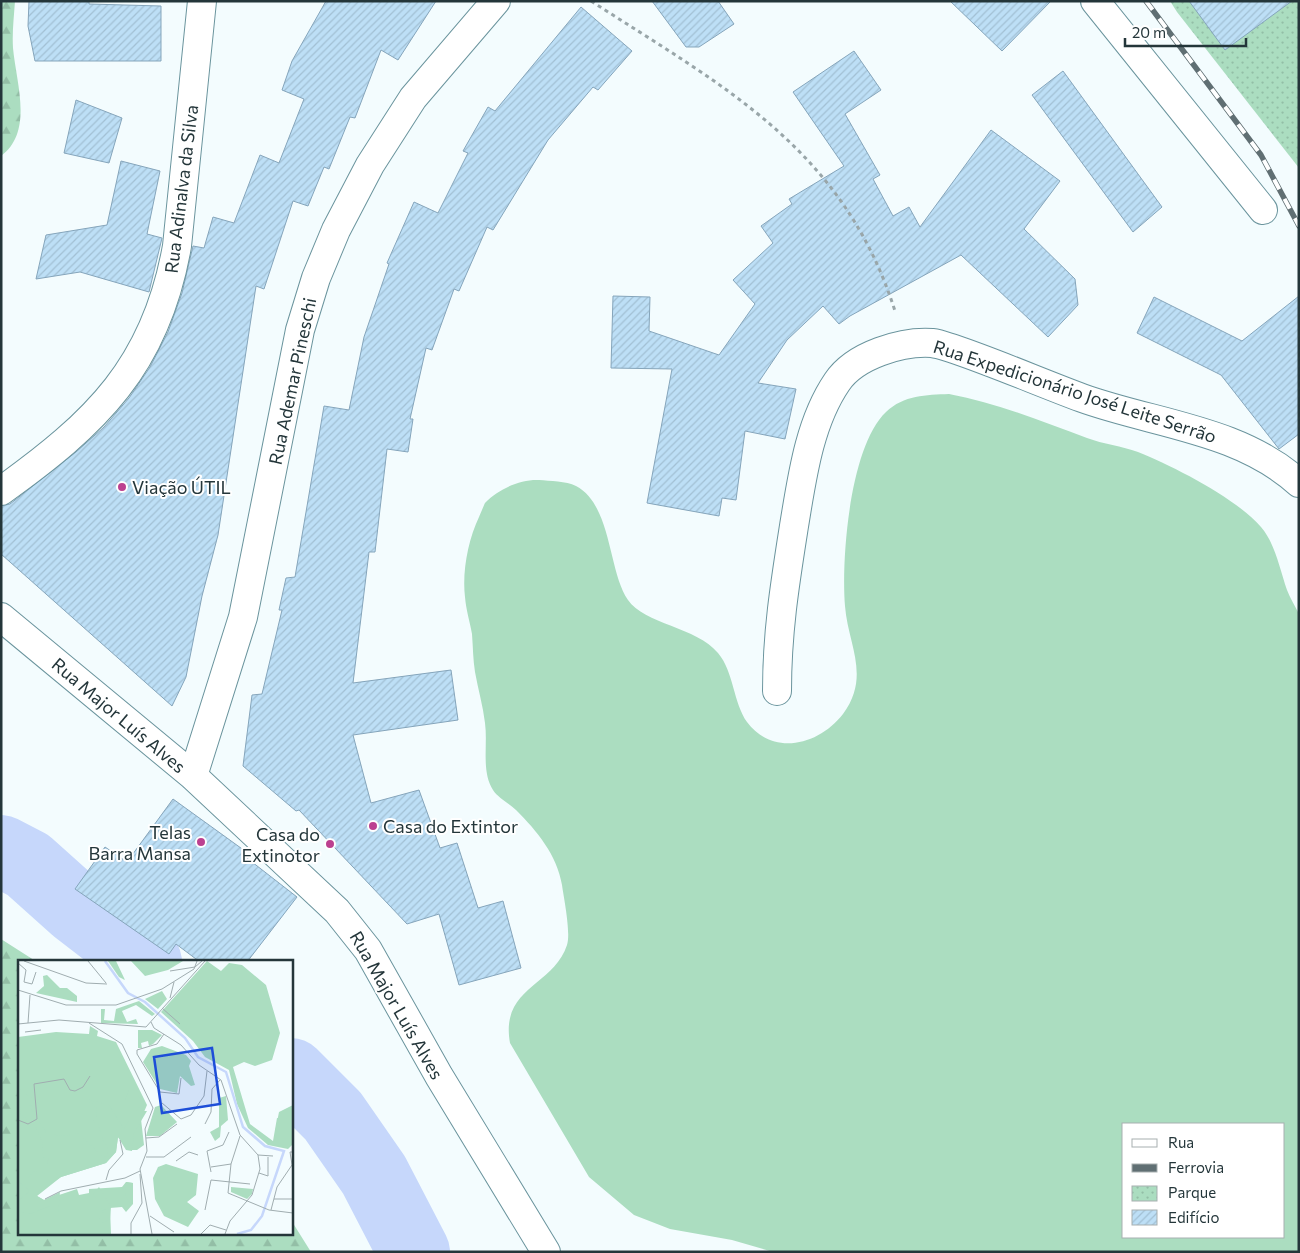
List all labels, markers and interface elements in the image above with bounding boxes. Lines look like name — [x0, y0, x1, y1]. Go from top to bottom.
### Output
scale bar — [1125, 15, 1246, 47]
text: 20 m — [1132, 23, 1166, 41]
street label: Rua Adinalva da Silva — [160, 103, 202, 275]
street label: Rua Ademar Pineschi — [264, 295, 320, 467]
street label: Rua Expedicionário José Leite Serrão — [931, 335, 1219, 447]
place label: Viação ÚTIL — [132, 476, 231, 498]
marker: Viação ÚTIL — [116, 481, 128, 493]
street label: Rua Major Luís Alves — [48, 653, 190, 777]
place label: Casa do Extintor — [383, 815, 518, 837]
marker: Casa do Extintor — [367, 820, 379, 832]
place label: Telas Barra Mansa — [89, 821, 191, 864]
place label: Casa do Extinotor — [242, 823, 320, 866]
marker: Telas Barra Mansa — [195, 836, 207, 848]
marker: Casa do Extinotor — [324, 838, 336, 850]
street label: Rua Major Luís Alves — [346, 927, 448, 1083]
inset map — [18, 960, 292, 1236]
legend — [1122, 1123, 1285, 1238]
text: Rua — [1168, 1133, 1194, 1151]
text: Ferrovia — [1168, 1158, 1224, 1176]
text: Parque — [1168, 1183, 1216, 1201]
text: Edifício — [1168, 1208, 1219, 1226]

